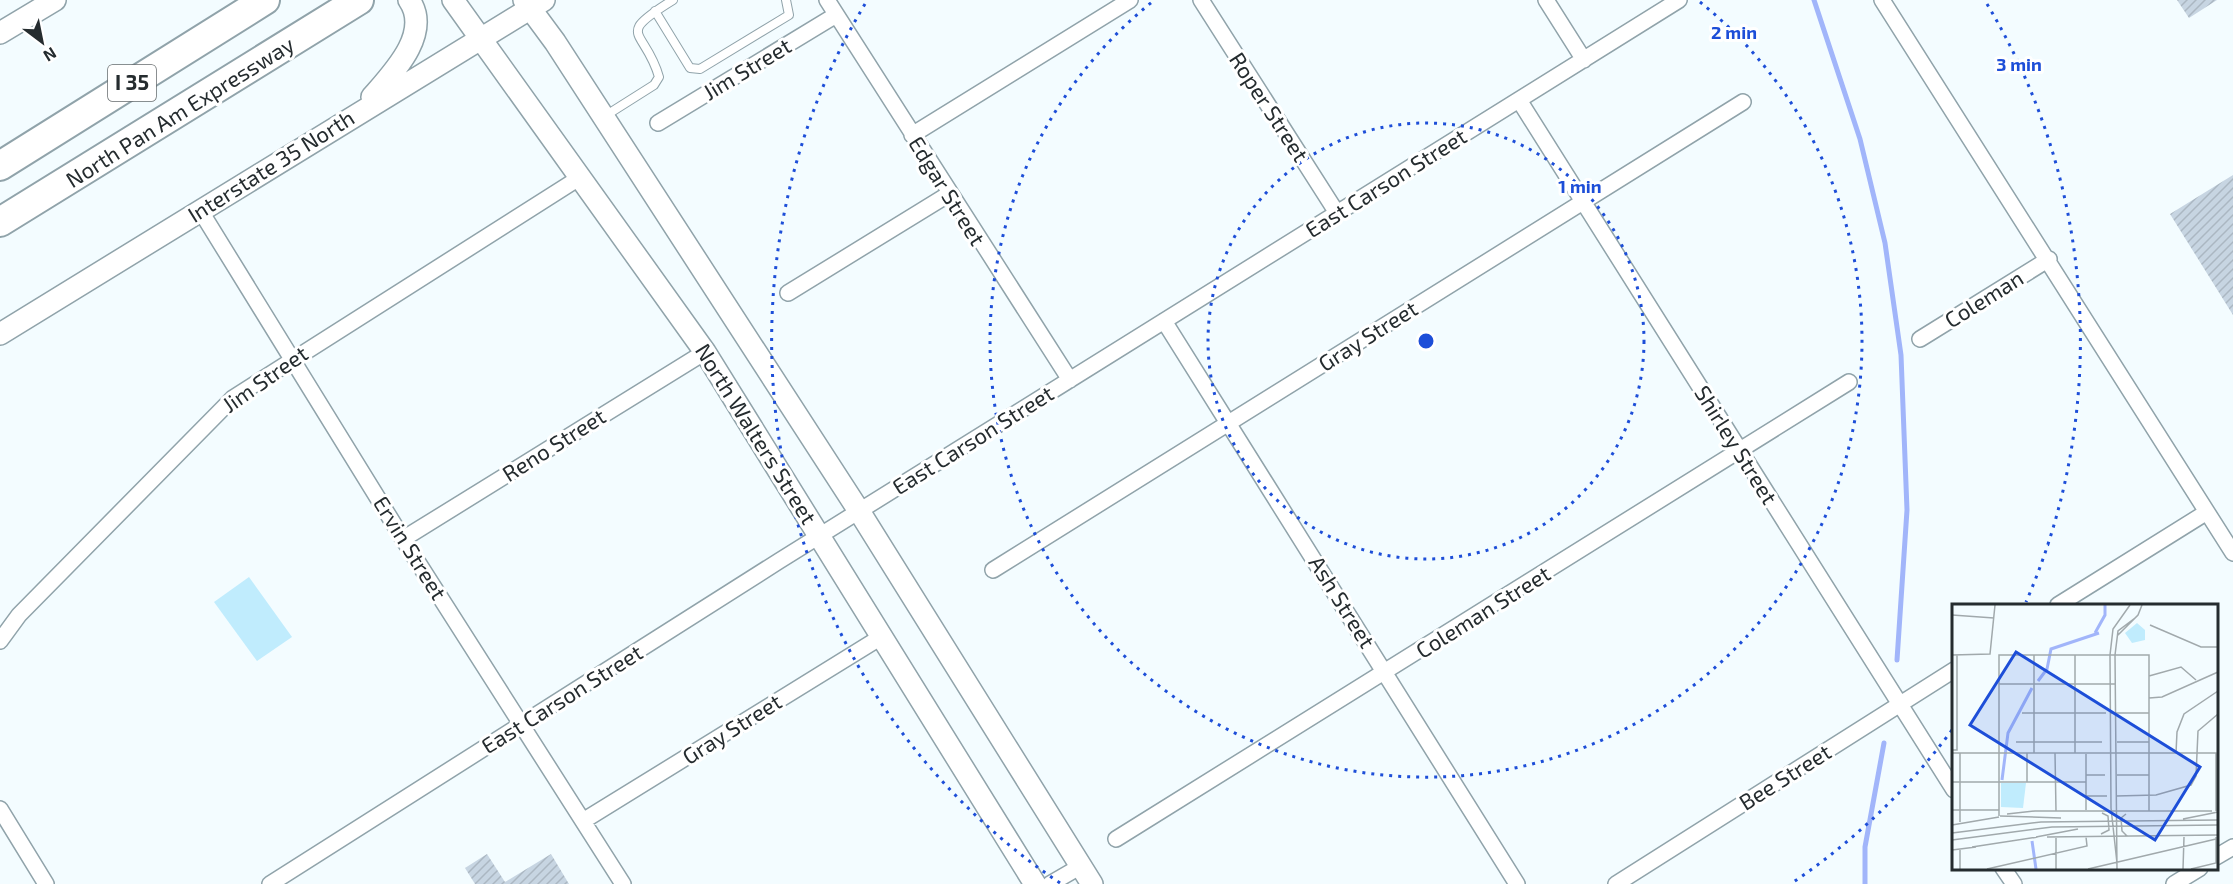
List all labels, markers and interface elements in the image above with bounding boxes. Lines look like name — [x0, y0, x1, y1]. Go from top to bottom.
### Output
north arrow — [12, 12, 72, 72]
text: 2 min — [1711, 21, 1757, 43]
street label: North Pan Am Expressway — [61, 30, 299, 192]
street label: Jim Street — [698, 32, 795, 105]
text: N — [40, 44, 60, 66]
street label: Roper Street — [1225, 47, 1315, 166]
text: 3 min — [1996, 53, 2042, 75]
road number: I 35 — [108, 65, 156, 101]
street label: Interstate 35 North — [182, 103, 358, 227]
street label: East Carson Street — [1300, 122, 1471, 242]
street label: Edgar Street — [904, 131, 992, 250]
text: 1 min — [1558, 175, 1602, 197]
street label: Coleman — [1939, 264, 2027, 332]
street label: Gray Street — [1313, 294, 1422, 376]
centre of rings — [1416, 331, 1436, 351]
street label: North Walters Street — [691, 338, 823, 529]
street label: Jim Street — [217, 339, 312, 417]
street label: East Carson Street — [887, 379, 1058, 499]
street label: Shirley Street — [1690, 380, 1784, 509]
street label: Reno Street — [497, 402, 610, 486]
street label: Ervin Street — [369, 491, 453, 604]
street label: Ash Street — [1304, 551, 1381, 652]
street label: Coleman Street — [1410, 559, 1554, 663]
inset map — [1952, 604, 2218, 869]
street label: East Carson Street — [476, 638, 647, 758]
street label: Gray Street — [677, 687, 786, 769]
street label: Bee Street — [1734, 738, 1835, 815]

